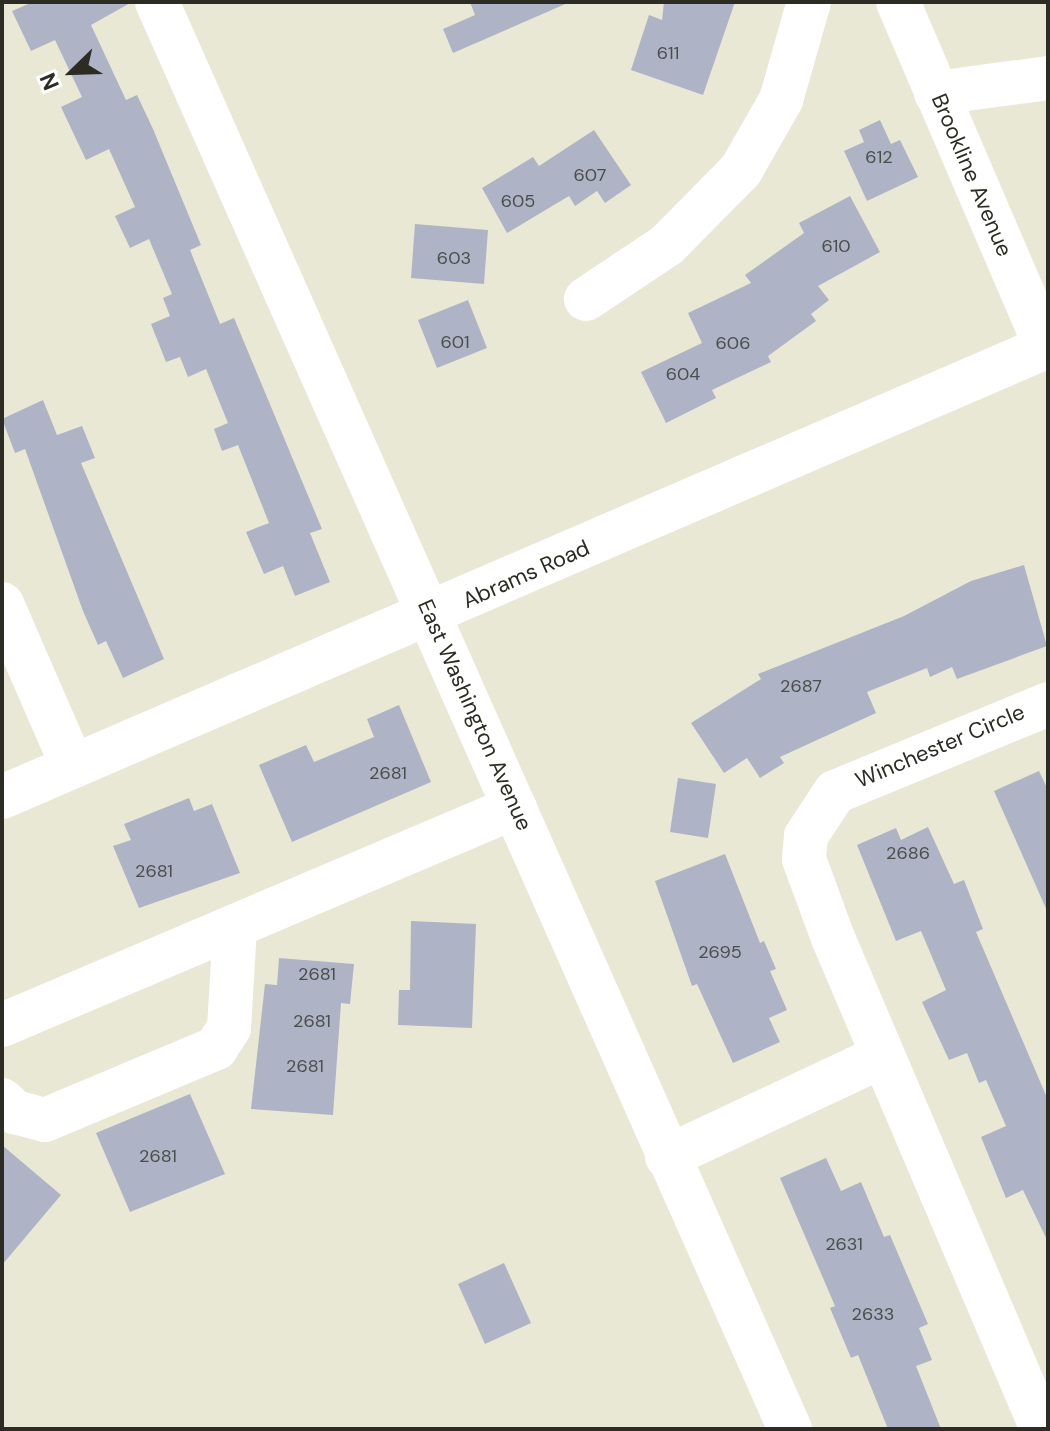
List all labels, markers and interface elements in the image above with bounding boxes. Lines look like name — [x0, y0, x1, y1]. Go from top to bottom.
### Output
north arrow — [32, 32, 112, 112]
house number: 611 — [657, 42, 679, 64]
text: N — [33, 69, 66, 95]
street label: Brookline Avenue — [926, 90, 1018, 260]
house number: 612 — [865, 146, 893, 168]
house number: 607 — [574, 164, 606, 186]
house number: 605 — [501, 190, 535, 212]
house number: 610 — [821, 235, 851, 257]
house number: 603 — [437, 247, 471, 269]
house number: 601 — [440, 331, 470, 353]
house number: 606 — [716, 332, 750, 354]
house number: 604 — [666, 363, 700, 385]
street label: Abrams Road — [458, 534, 594, 614]
street label: East Washington Avenue — [412, 595, 538, 835]
house number: 2687 — [780, 675, 822, 697]
street label: Winchester Circle — [852, 698, 1028, 794]
house number: 2681 — [369, 762, 407, 784]
house number: 2686 — [886, 842, 930, 864]
house number: 2681 — [135, 860, 173, 882]
house number: 2695 — [698, 941, 742, 963]
house number: 2681 — [298, 963, 336, 985]
house number: 2681 — [293, 1010, 331, 1032]
house number: 2681 — [286, 1055, 324, 1077]
house number: 2681 — [139, 1145, 177, 1167]
house number: 2631 — [825, 1233, 863, 1255]
house number: 2633 — [852, 1303, 894, 1325]

